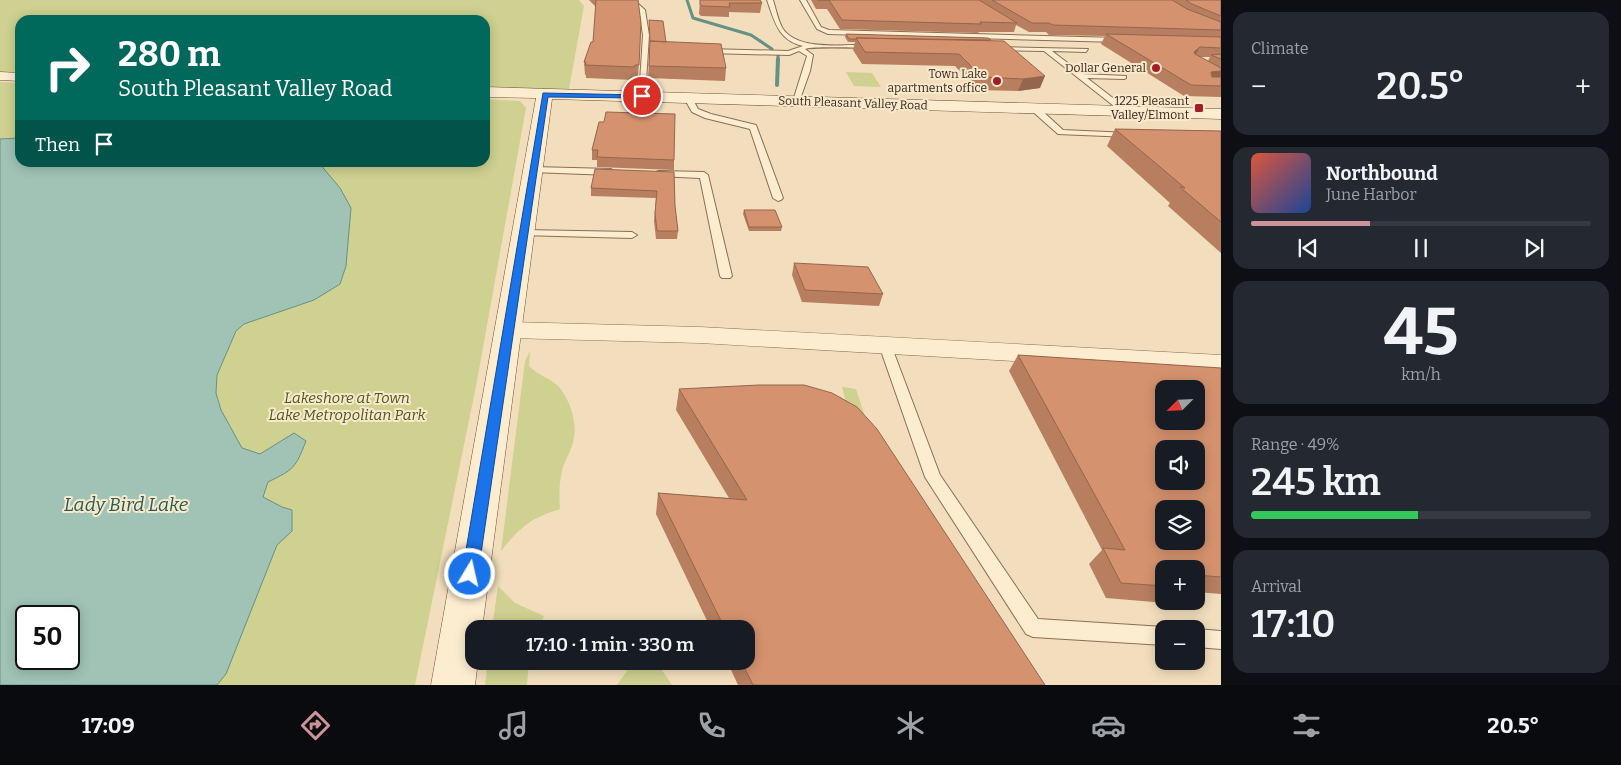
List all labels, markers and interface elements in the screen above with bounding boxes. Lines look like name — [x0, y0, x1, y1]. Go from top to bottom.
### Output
text: 280 m — [118, 33, 221, 75]
icon: right — [35, 35, 100, 100]
text: Climate — [1251, 39, 1309, 58]
place label: Dollar General — [1065, 61, 1147, 75]
marker: Dollar General — [1150, 62, 1162, 74]
text: 20.5° — [1376, 63, 1465, 109]
place label: Town Lake apartments office — [887, 67, 987, 95]
text: − — [1251, 70, 1266, 103]
text: + — [1575, 70, 1591, 103]
text: South Pleasant Valley Road — [118, 75, 393, 102]
pin — [621, 75, 663, 117]
marker: Town Lake apartments office — [991, 75, 1003, 87]
icon: arrive — [628, 82, 656, 110]
street label: South Pleasant Valley Road — [778, 93, 928, 113]
place label: 1225 Pleasant Valley/Elmont — [1111, 94, 1190, 122]
marker: 1225 Pleasant Valley/Elmont — [1193, 102, 1205, 114]
icon: arrive — [90, 130, 118, 158]
text: Then — [35, 133, 80, 156]
text: Northbound — [1326, 162, 1438, 185]
text: June Harbor — [1326, 185, 1417, 204]
icon: previous — [1294, 234, 1322, 262]
icon: pause — [1407, 234, 1435, 262]
icon: next — [1520, 234, 1548, 262]
text: 45 — [1383, 293, 1459, 371]
text: km/h — [1401, 365, 1441, 384]
north arrow — [1155, 380, 1205, 430]
map controls — [1155, 380, 1205, 670]
park label: Lakeshore at Town Lake Metropolitan Park — [268, 389, 426, 424]
text: Range · 49% — [1251, 435, 1340, 454]
button: sound — [1155, 440, 1205, 490]
text: 245 km — [1251, 459, 1381, 505]
water label: Lady Bird Lake — [64, 493, 189, 516]
button: layers — [1155, 500, 1205, 550]
position arrow — [443, 547, 495, 599]
button: + — [1155, 560, 1205, 610]
text: Arrival — [1251, 577, 1302, 596]
text: 17:10 — [1251, 601, 1336, 647]
speed limit sign: 50 — [15, 605, 80, 670]
button: − — [1155, 620, 1205, 670]
text: 17:10 · 1 min · 330 m — [526, 633, 694, 656]
icon: directions — [298, 708, 333, 743]
icon: music — [496, 708, 531, 743]
icon: phone — [694, 708, 729, 743]
icon: climate — [893, 708, 928, 743]
icon: car — [1091, 708, 1126, 743]
icon: filters — [1289, 708, 1324, 743]
text: 17:09 — [82, 712, 135, 739]
text: 20.5° — [1487, 712, 1539, 739]

